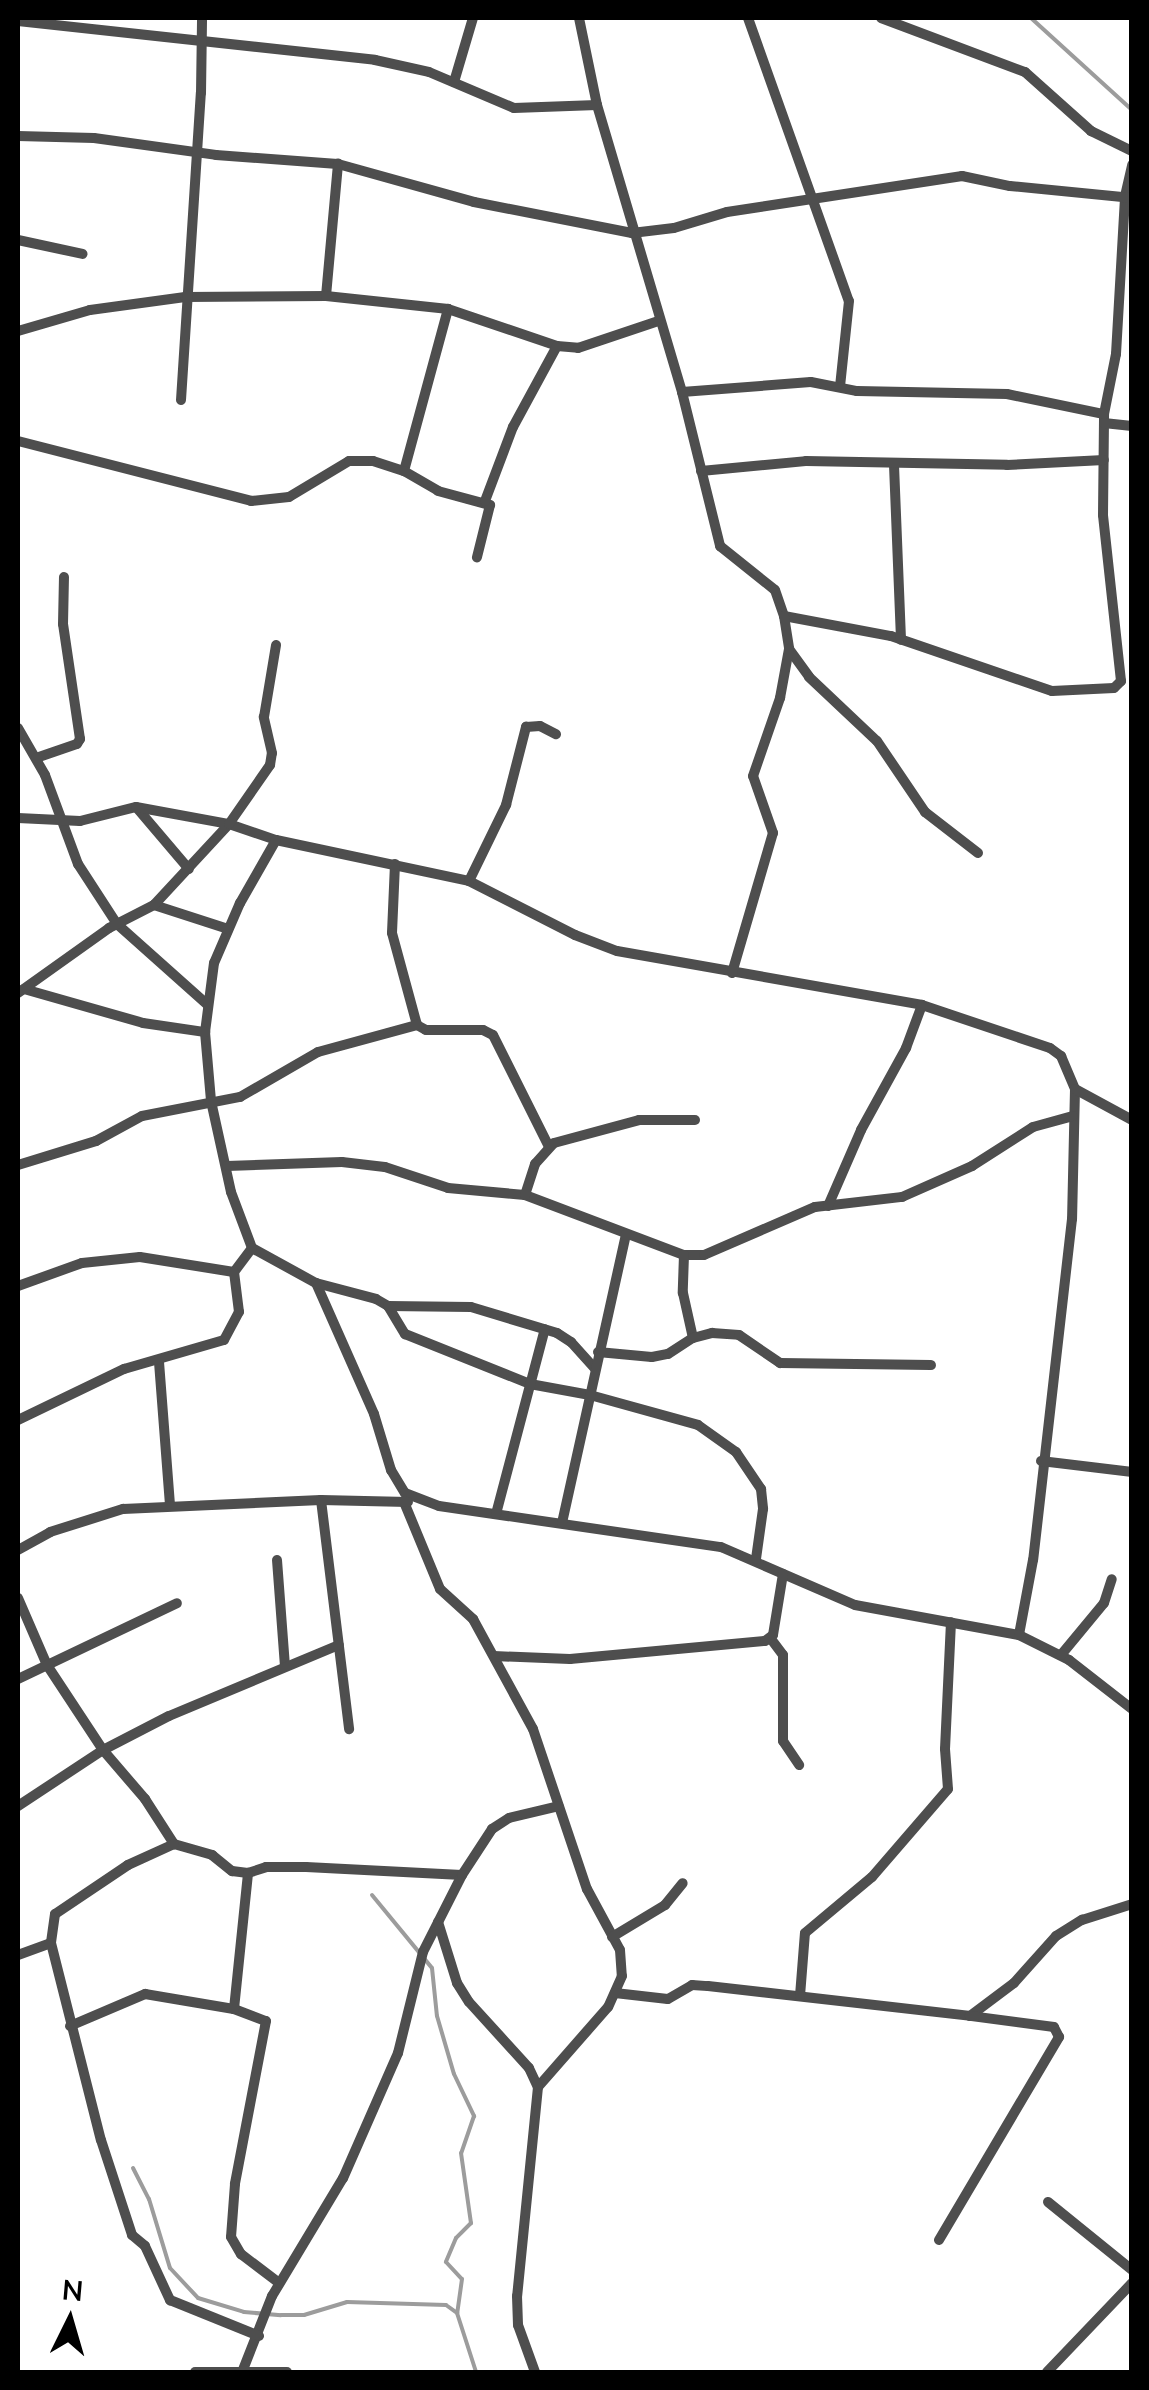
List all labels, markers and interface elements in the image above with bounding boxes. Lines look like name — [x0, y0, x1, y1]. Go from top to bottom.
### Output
north arrow — [20, 2270, 120, 2370]
text: N — [61, 2271, 85, 2308]

